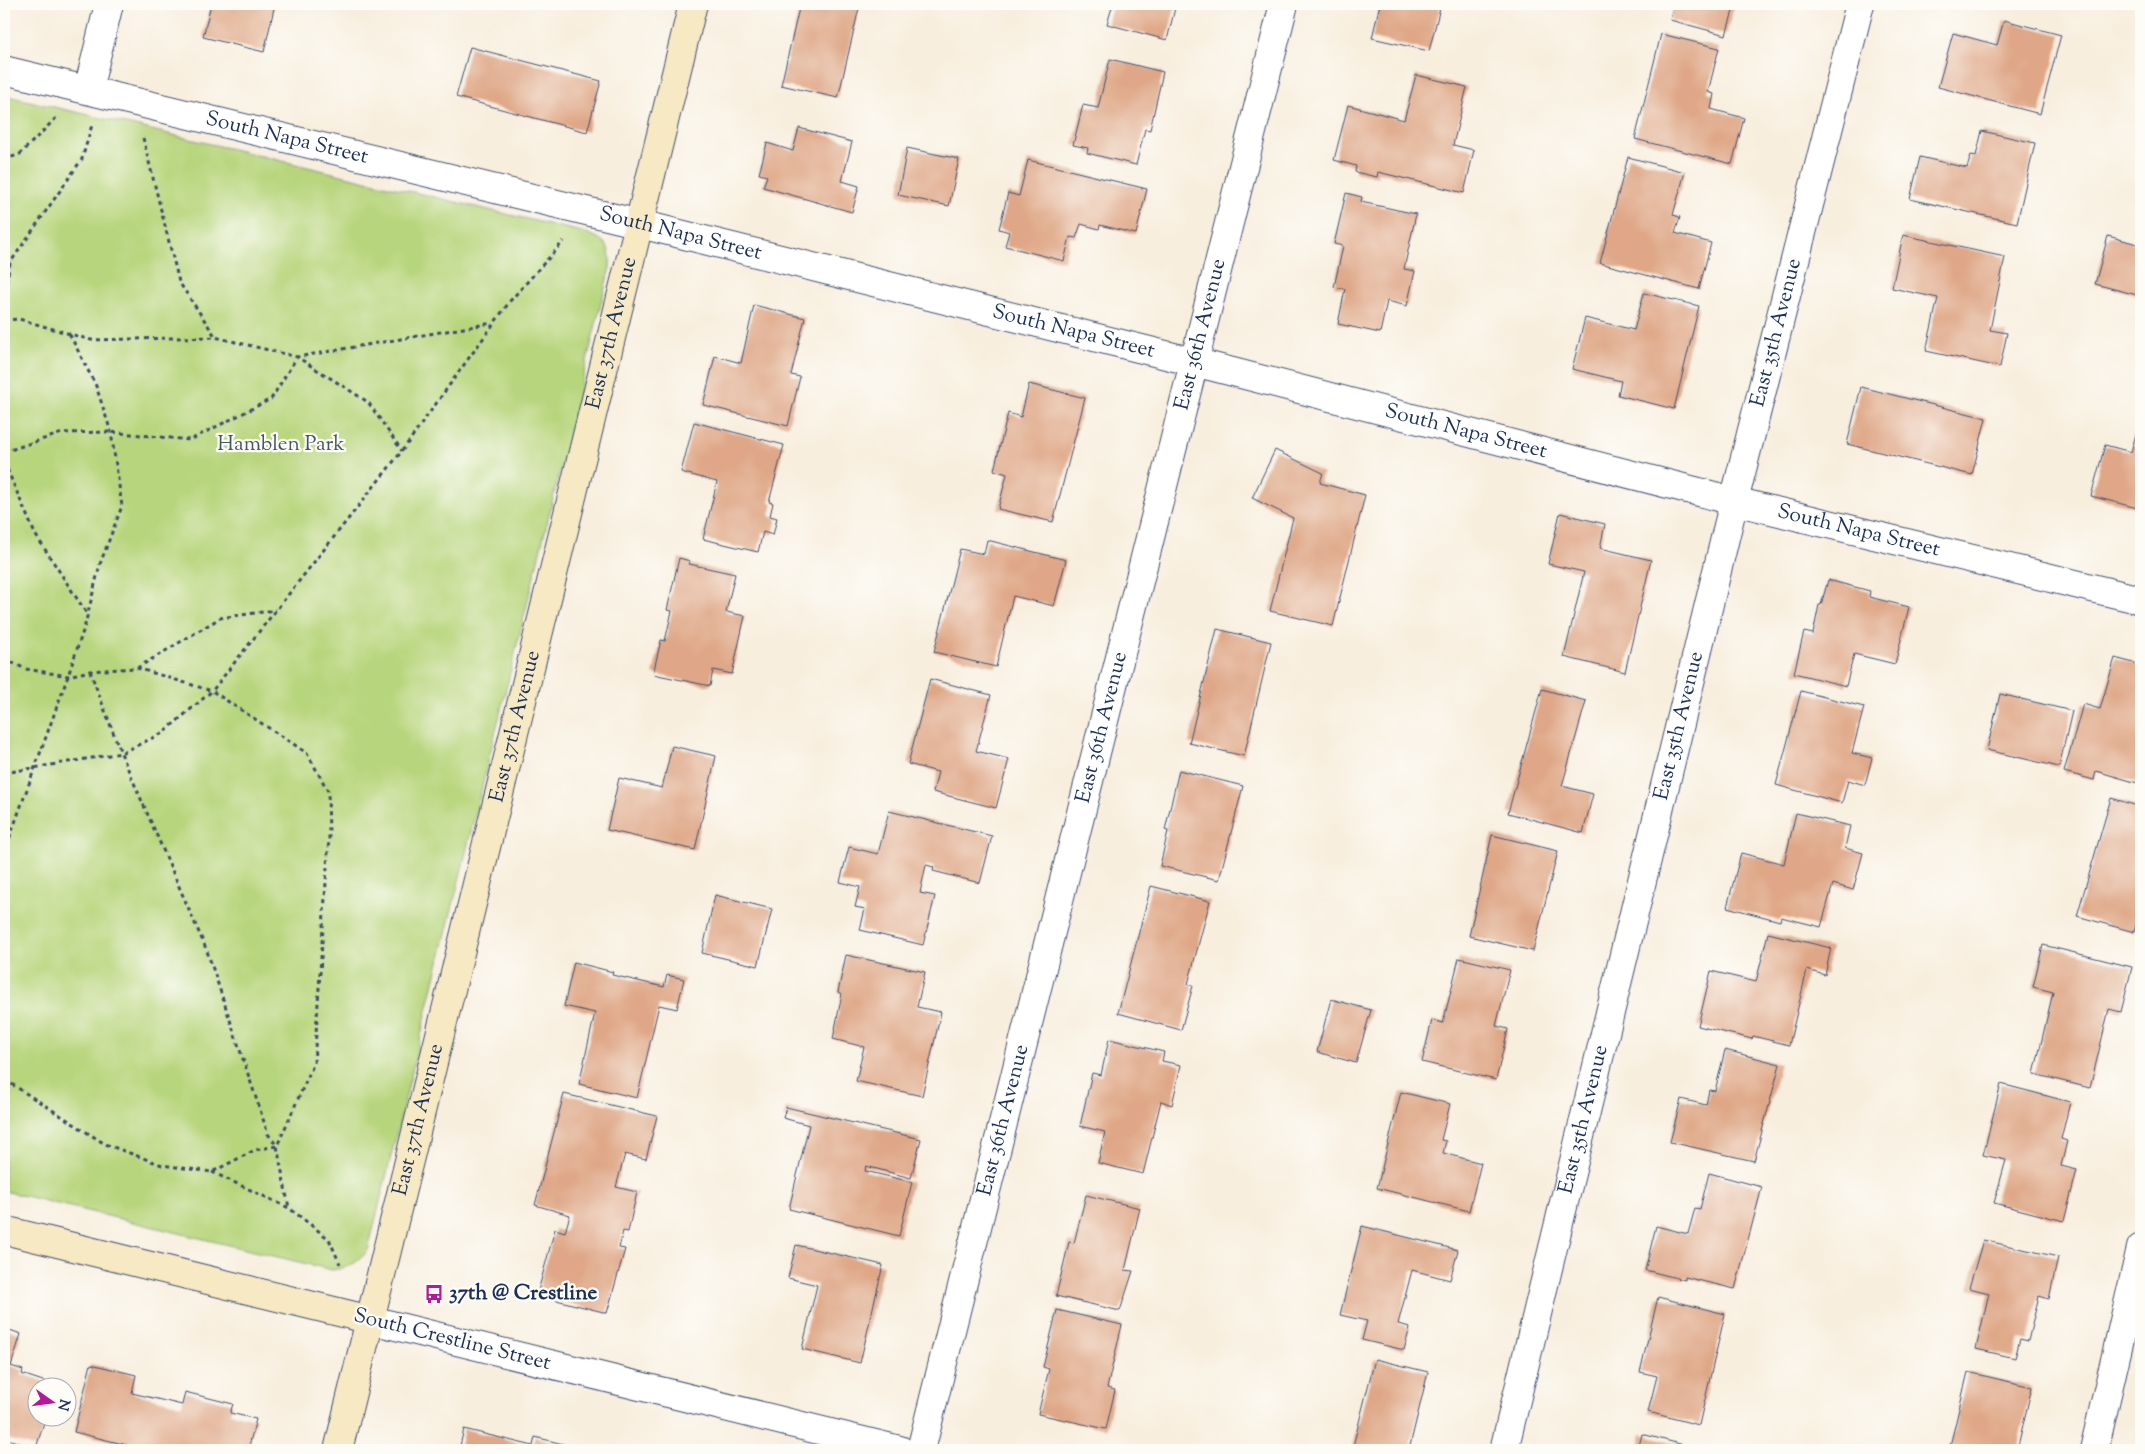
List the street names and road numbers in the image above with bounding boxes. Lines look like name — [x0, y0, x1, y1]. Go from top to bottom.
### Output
street label: South Napa Street — [202, 104, 371, 173]
street label: South Napa Street — [596, 200, 765, 269]
street label: East 37th Avenue — [579, 254, 645, 412]
street label: East 35th Avenue — [1743, 255, 1810, 410]
street label: East 36th Avenue — [1168, 256, 1234, 414]
street label: South Napa Street — [989, 297, 1158, 367]
street label: South Napa Street — [1382, 397, 1550, 467]
street label: South Napa Street — [1774, 497, 1943, 566]
street label: East 37th Avenue — [483, 647, 549, 806]
street label: East 35th Avenue — [1647, 648, 1712, 803]
street label: East 36th Avenue — [1069, 649, 1136, 806]
street label: East 37th Avenue — [386, 1041, 452, 1199]
street label: East 36th Avenue — [970, 1041, 1037, 1199]
street label: East 35th Avenue — [1552, 1042, 1617, 1197]
street label: South Crestline Street — [350, 1301, 554, 1379]

